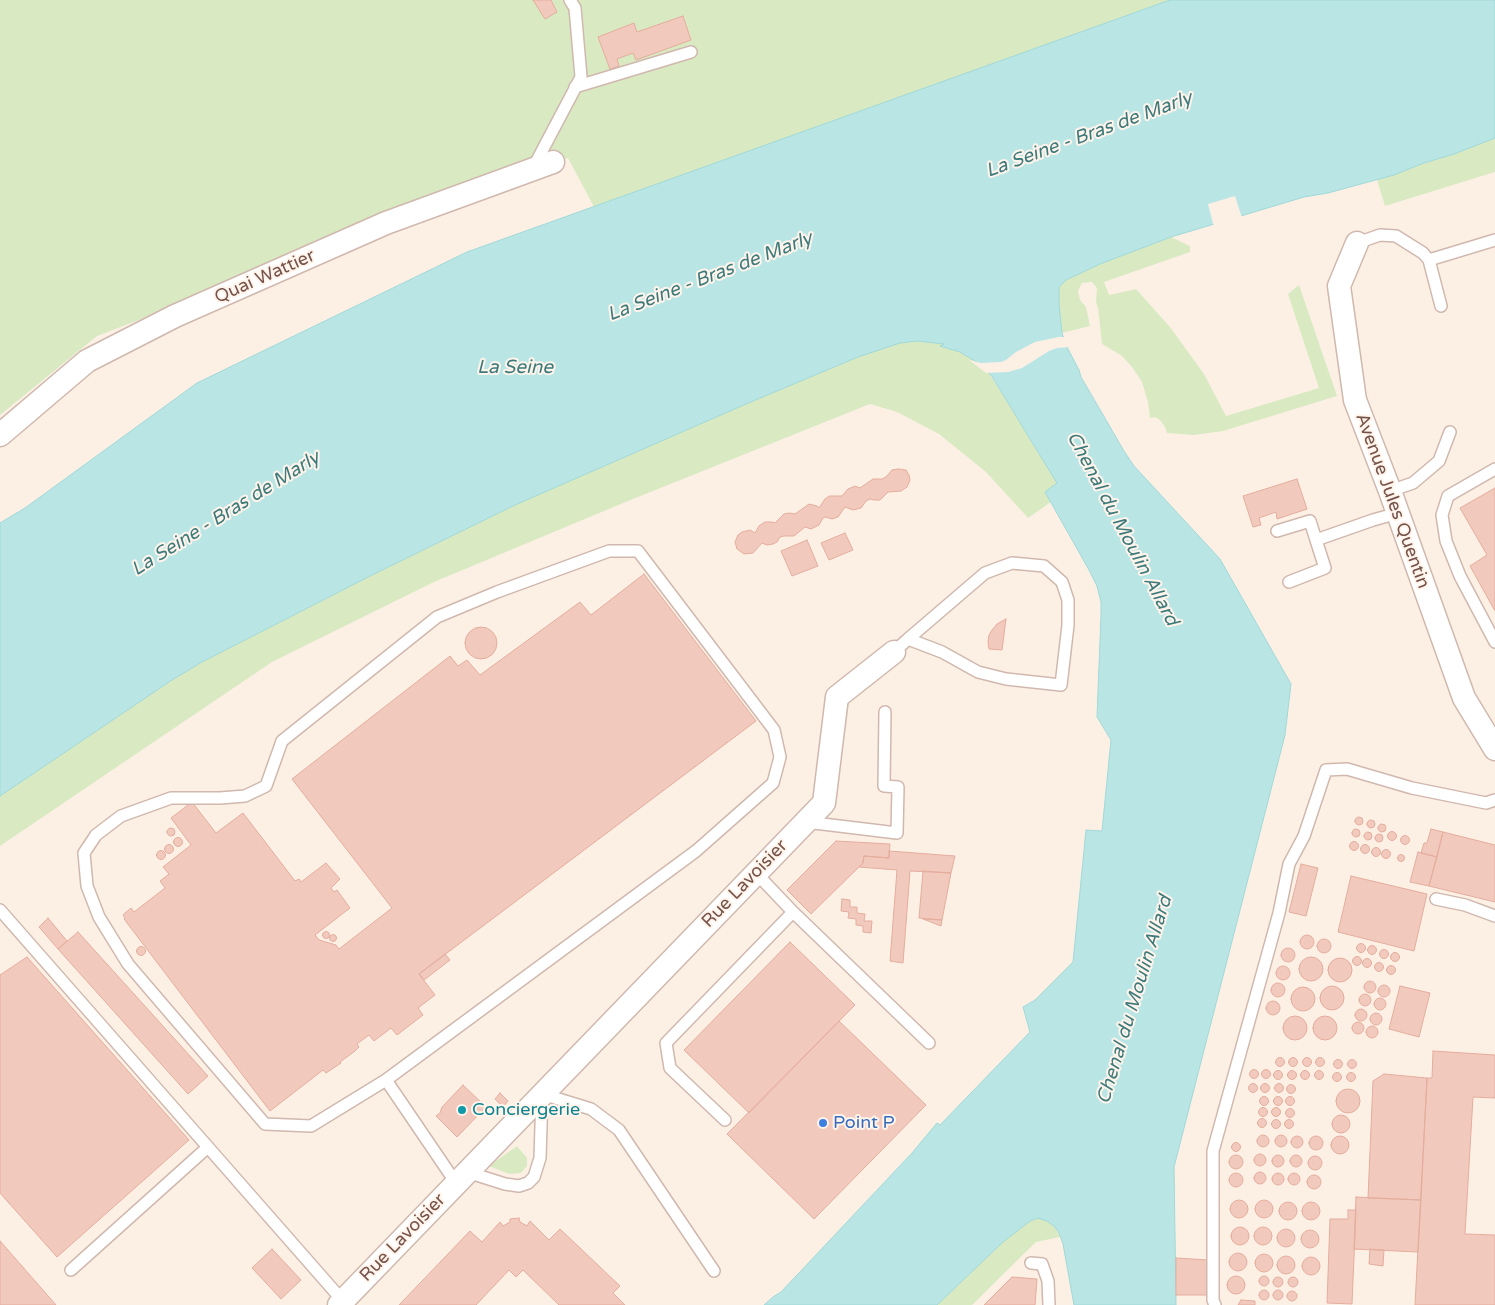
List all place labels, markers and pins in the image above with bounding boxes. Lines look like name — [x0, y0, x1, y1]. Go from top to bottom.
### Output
place label: Conciergerie — [472, 1099, 580, 1121]
marker: Conciergerie — [456, 1104, 468, 1116]
place label: Point P — [833, 1112, 895, 1134]
marker: Point P — [817, 1117, 829, 1129]

